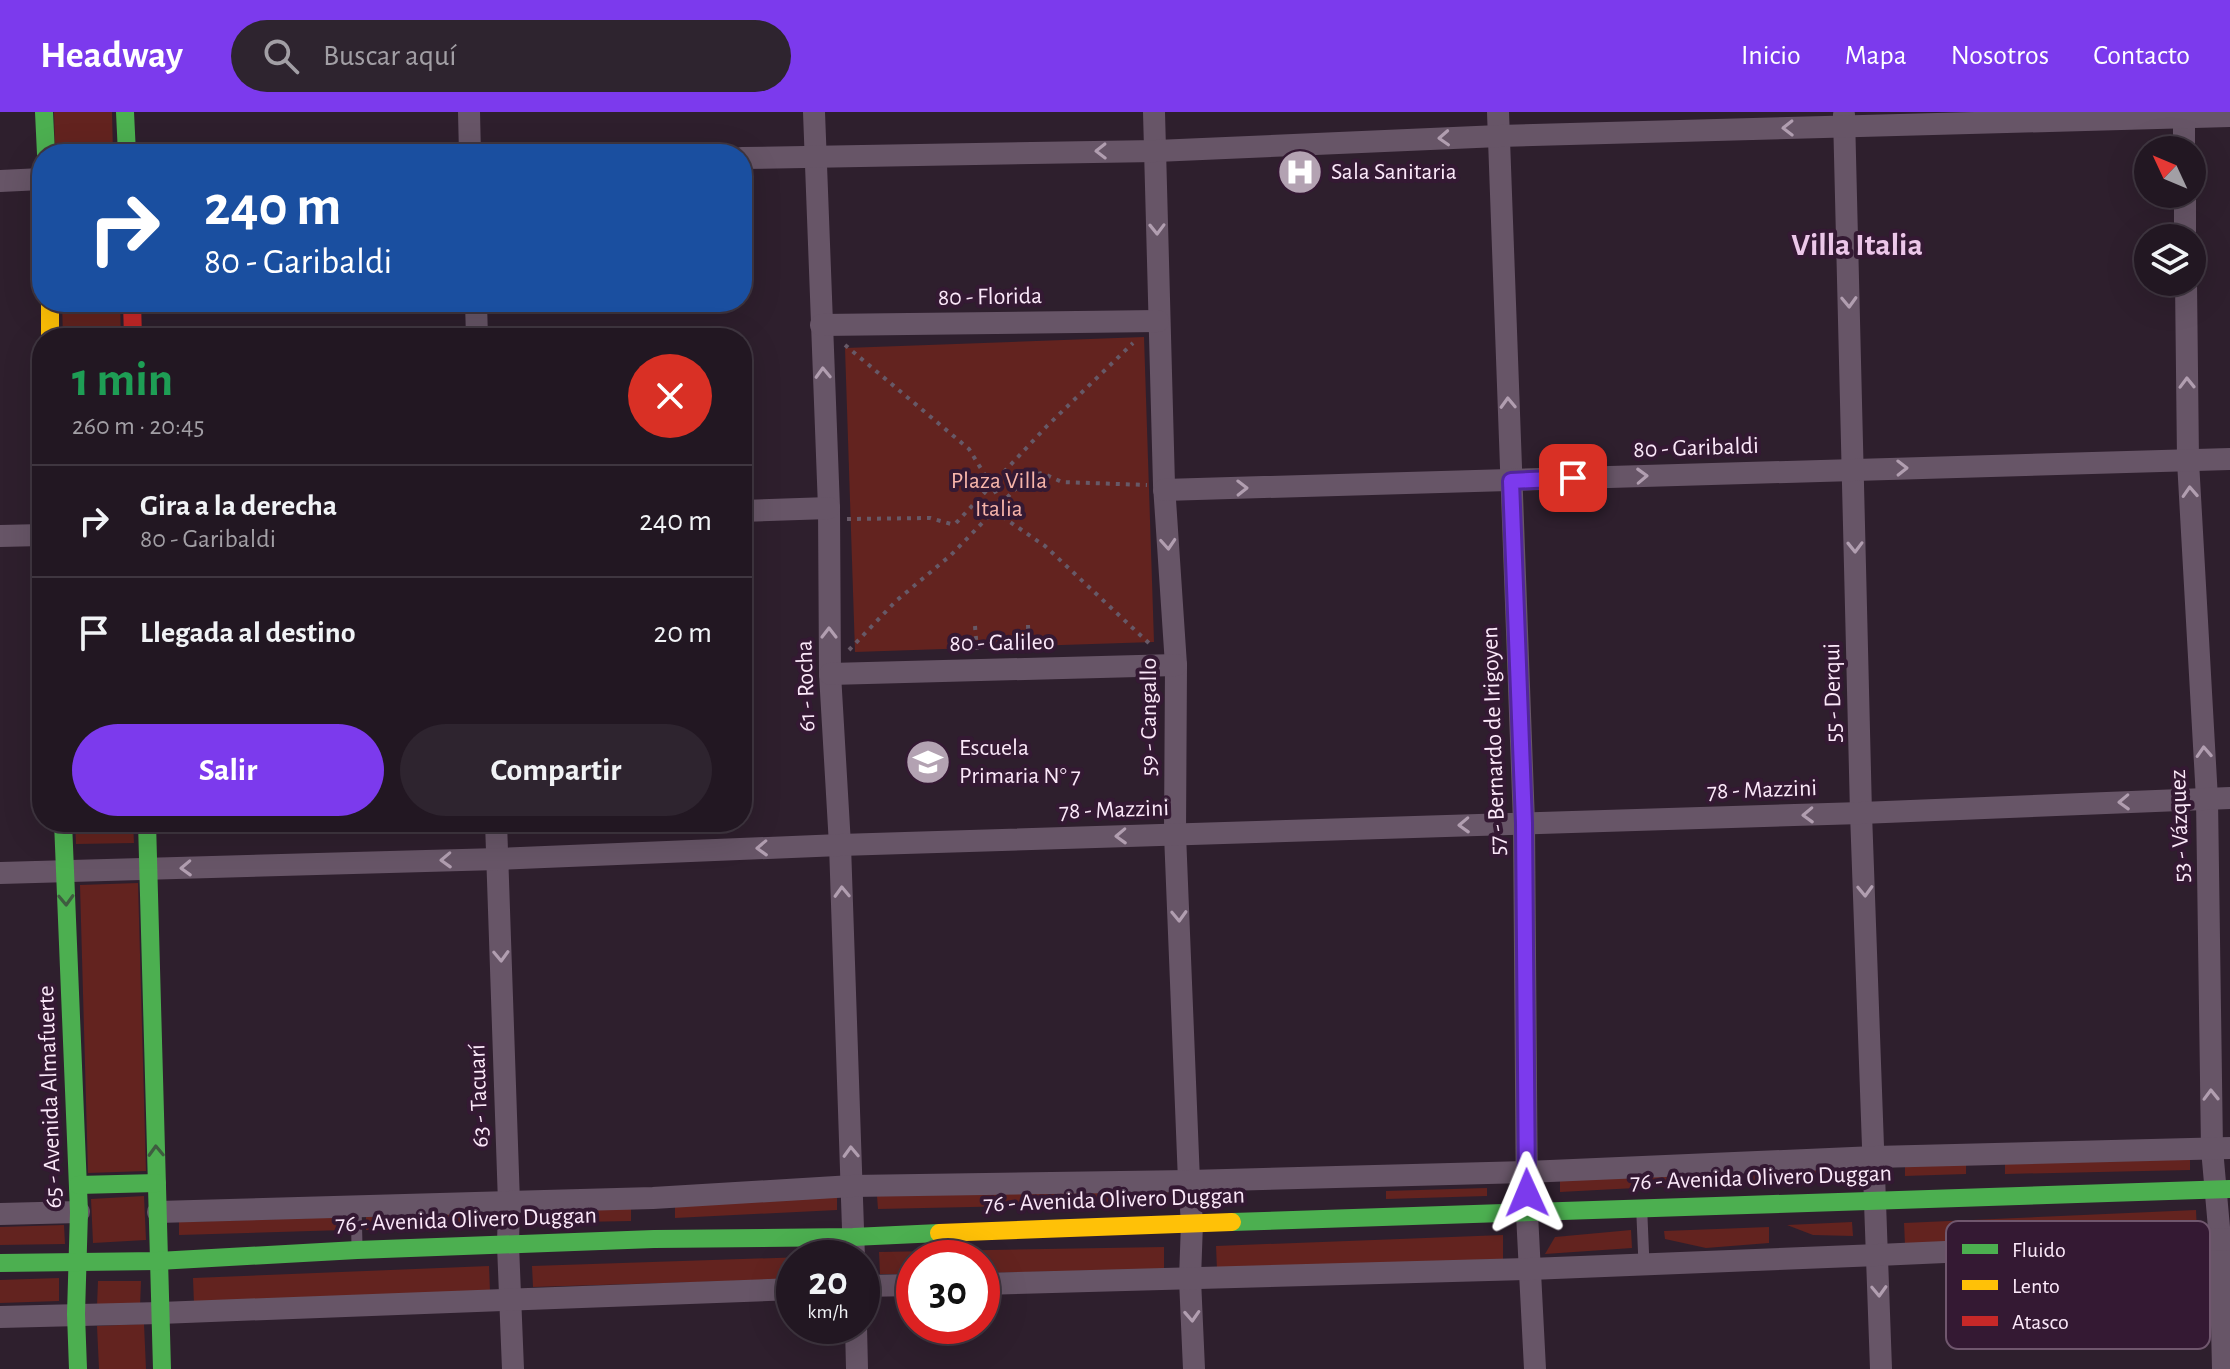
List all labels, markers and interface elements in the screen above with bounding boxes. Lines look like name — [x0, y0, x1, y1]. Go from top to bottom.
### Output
search box — [231, 20, 791, 92]
icon: search — [259, 34, 303, 78]
text: Headway — [40, 37, 183, 75]
text: Buscar aquí — [323, 41, 457, 71]
text: Inicio — [1741, 42, 1801, 70]
text: Mapa — [1845, 42, 1907, 70]
text: Nosotros — [1951, 42, 2049, 70]
text: Contacto — [2093, 42, 2190, 70]
one-way arrow — [1781, 119, 1794, 137]
one-way arrow — [1437, 129, 1450, 146]
north arrow — [2134, 136, 2206, 208]
map controls — [2134, 136, 2206, 296]
one-way arrow — [1094, 143, 1107, 160]
hospital icon: Sala Sanitaria — [1276, 148, 1324, 196]
place label: Sala Sanitaria — [1331, 160, 1457, 184]
icon: right — [72, 176, 176, 280]
text: 240 m — [204, 179, 341, 235]
one-way arrow — [1148, 223, 1166, 236]
button: layers — [2134, 224, 2206, 296]
district label: Villa Italia — [1791, 229, 1923, 261]
text: 80 - Garibaldi — [204, 244, 392, 280]
street label: 80 - Florida — [938, 284, 1042, 310]
one-way arrow — [1840, 296, 1858, 309]
button: close — [628, 354, 712, 438]
text: 1 min — [72, 357, 173, 405]
one-way arrow — [815, 366, 832, 379]
one-way arrow — [2178, 376, 2196, 389]
one-way arrow — [1500, 396, 1517, 409]
text: 260 m · 20:45 — [72, 413, 204, 439]
street label: 80 - Garibaldi — [1633, 434, 1759, 462]
pin — [1539, 444, 1607, 512]
icon: arrive — [1551, 456, 1595, 500]
one-way arrow — [1896, 459, 1909, 476]
one-way arrow — [1636, 468, 1649, 485]
park label: Plaza Villa Italia — [951, 469, 1047, 521]
one-way arrow — [1236, 479, 1249, 496]
one-way arrow — [2181, 485, 2198, 498]
text: Gira a la derecha — [140, 491, 337, 521]
icon: right — [72, 499, 116, 543]
text: 240 m — [639, 506, 712, 536]
text: 80 - Garibaldi — [140, 526, 276, 552]
one-way arrow — [1159, 538, 1176, 551]
one-way arrow — [1847, 541, 1864, 554]
icon: arrive — [72, 611, 116, 655]
text: Llegada al destino — [140, 618, 356, 648]
text: 20 m — [654, 618, 712, 648]
one-way arrow — [821, 626, 838, 639]
street label: 57 - Bernardo de Irigoyen — [1478, 626, 1510, 856]
street label: 80 - Galileo — [949, 630, 1055, 656]
street label: 61 - Rocha — [792, 640, 820, 732]
street label: 55 - Derqui — [1820, 643, 1846, 743]
street label: 59 - Cangallo — [1137, 658, 1161, 776]
button: Salir — [72, 724, 384, 816]
button: Compartir — [400, 724, 712, 816]
place label: Escuela Primaria N° 7 — [959, 736, 1081, 788]
school or university icon: Escuela Primaria N° 7 — [904, 738, 952, 786]
one-way arrow — [2196, 745, 2213, 758]
street label: 53 - Vázquez — [2166, 769, 2194, 883]
street label: 78 - Mazzini — [1706, 776, 1818, 804]
one-way arrow — [2117, 794, 2130, 811]
street label: 78 - Mazzini — [1058, 796, 1170, 824]
one-way arrow — [1801, 806, 1814, 823]
one-way arrow — [1457, 816, 1470, 833]
one-way arrow — [1114, 828, 1127, 845]
one-way arrow — [755, 840, 768, 857]
one-way arrow — [439, 852, 452, 869]
one-way arrow — [179, 860, 192, 877]
one-way arrow — [833, 885, 850, 898]
one-way arrow — [1856, 885, 1873, 898]
one-way arrow — [57, 894, 74, 907]
one-way arrow — [1170, 910, 1187, 923]
one-way arrow — [492, 950, 509, 963]
street label: 65 - Avenida Almafuerte — [34, 985, 66, 1209]
street label: 63 - Tacuarí — [465, 1044, 493, 1148]
one-way arrow — [2203, 1088, 2220, 1101]
one-way arrow — [148, 1144, 165, 1157]
one-way arrow — [843, 1145, 860, 1158]
position arrow — [1485, 1151, 1569, 1235]
street label: 76 - Avenida Olivero Duggan — [1630, 1161, 1892, 1195]
street label: 76 - Avenida Olivero Duggan — [983, 1183, 1245, 1217]
street label: 76 - Avenida Olivero Duggan — [335, 1203, 597, 1237]
legend — [1946, 1221, 2210, 1349]
text: Fluido — [2012, 1239, 2066, 1261]
speed limit sign: 30 — [896, 1240, 1000, 1344]
text: 20 — [808, 1262, 848, 1302]
text: Lento — [2012, 1275, 2060, 1297]
one-way arrow — [1870, 1285, 1887, 1298]
text: km/h — [807, 1302, 849, 1322]
one-way arrow — [1183, 1310, 1200, 1323]
text: Atasco — [2012, 1311, 2069, 1333]

